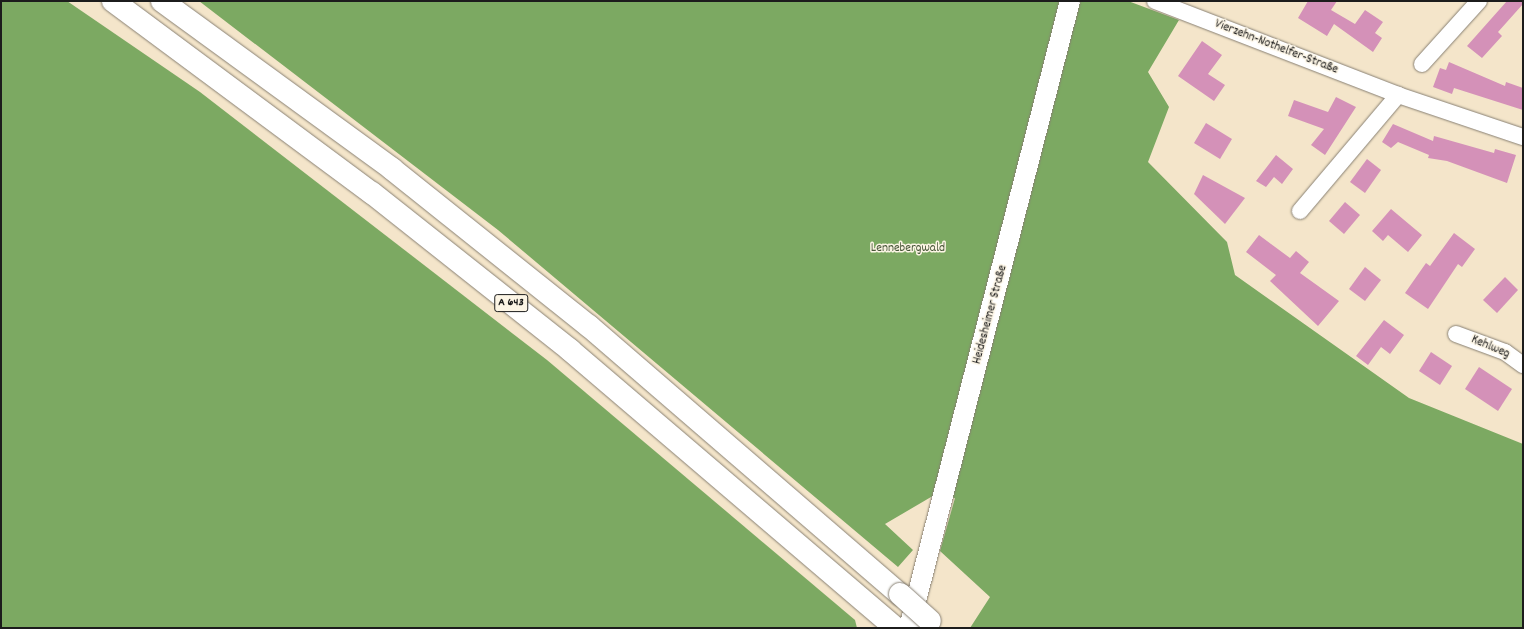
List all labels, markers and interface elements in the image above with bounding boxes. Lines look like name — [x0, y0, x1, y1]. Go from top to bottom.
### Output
street label: Vierzehn-Nothelfer-Straße — [1212, 17, 1340, 79]
park label: Lennebergwald — [871, 241, 945, 257]
street label: Heidesheimer Straße — [970, 264, 1012, 366]
road number: A 643 — [494, 293, 528, 313]
street label: Kehlweg — [1468, 333, 1512, 363]

